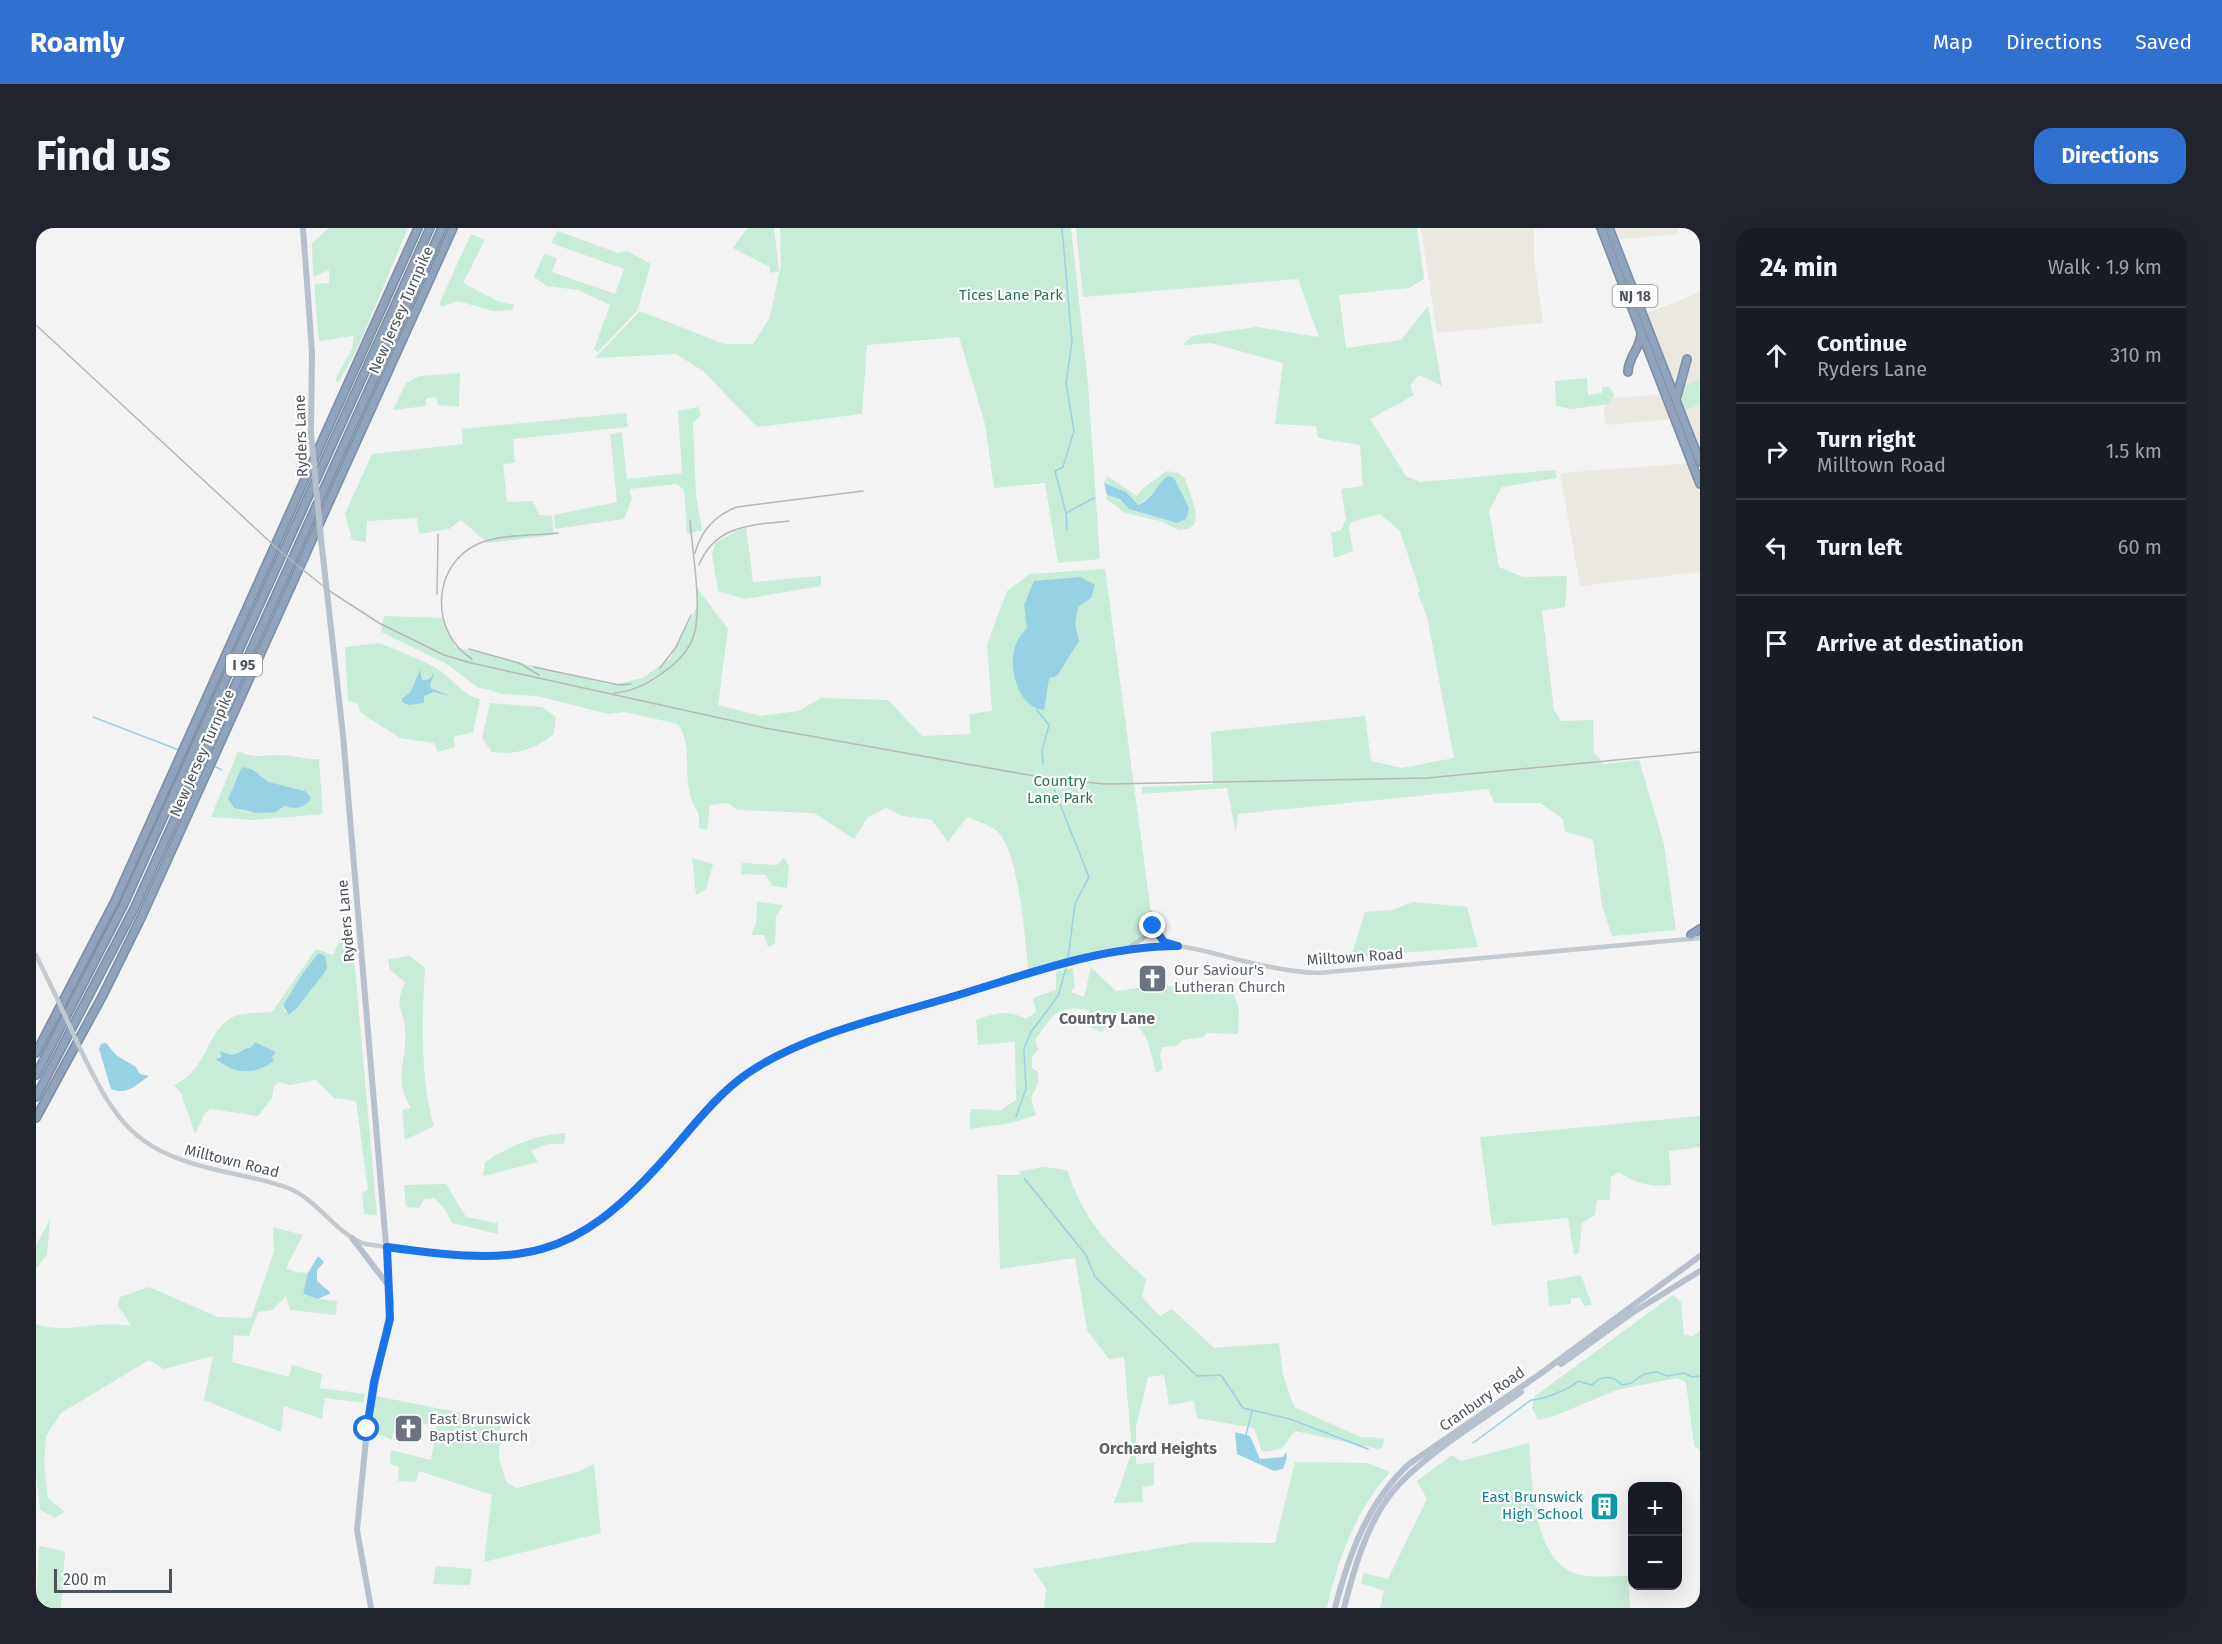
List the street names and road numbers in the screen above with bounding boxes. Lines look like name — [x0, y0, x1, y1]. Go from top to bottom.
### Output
street label: New Jersey Turnpike — [365, 244, 437, 376]
road number: NJ 18 — [1612, 285, 1658, 307]
street label: Ryders Lane — [291, 394, 311, 478]
road number: I 95 — [226, 654, 262, 676]
street label: New Jersey Turnpike — [166, 687, 238, 819]
street label: Ryders Lane — [333, 879, 359, 963]
street label: Milltown Road — [1306, 945, 1404, 969]
street label: Milltown Road — [183, 1141, 281, 1181]
street label: Cranbury Road — [1436, 1363, 1528, 1435]

